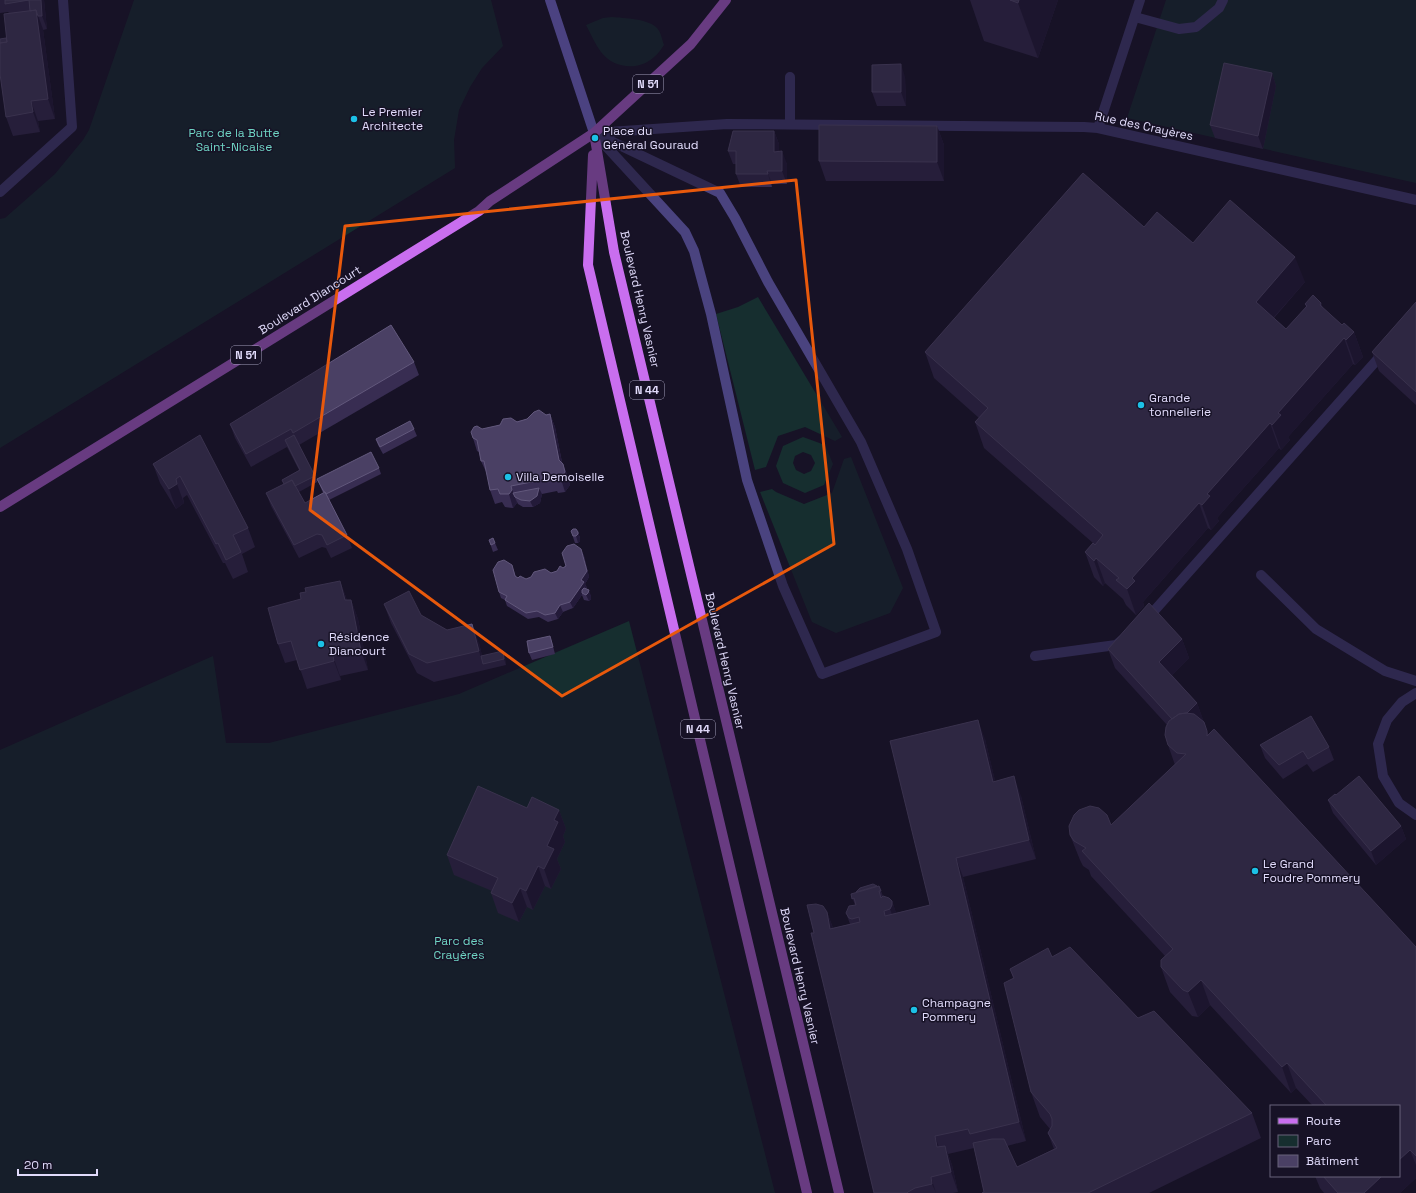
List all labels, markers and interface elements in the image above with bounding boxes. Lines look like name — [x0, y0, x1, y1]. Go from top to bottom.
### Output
road number: N 51 — [633, 75, 663, 93]
place label: Le Premier Architecte — [362, 104, 423, 134]
street label: Rue des Crayères — [1093, 108, 1195, 144]
marker: Le Premier Architecte — [349, 114, 359, 124]
place label: Place du Général Gouraud — [603, 123, 699, 153]
park label: Parc de la Butte Saint-Nicaise — [188, 125, 280, 155]
marker: Place du Général Gouraud — [590, 133, 600, 143]
street label: Boulevard Henry Vasnier — [616, 229, 664, 369]
street label: Boulevard Diancourt — [256, 262, 364, 338]
road number: N 51 — [231, 346, 261, 364]
road number: N 44 — [630, 381, 664, 399]
place label: Grande tonnellerie — [1149, 390, 1211, 420]
marker: Grande tonnellerie — [1136, 400, 1146, 410]
place label: Villa Demoiselle — [516, 469, 604, 485]
marker: Villa Demoiselle — [503, 472, 513, 482]
street label: Boulevard Henry Vasnier — [701, 591, 749, 731]
place label: Résidence Diancourt — [329, 629, 389, 659]
marker: Résidence Diancourt — [316, 639, 326, 649]
road number: N 44 — [681, 720, 715, 738]
place label: Le Grand Foudre Pommery — [1263, 856, 1360, 886]
marker: Le Grand Foudre Pommery — [1250, 866, 1260, 876]
street label: Boulevard Henry Vasnier — [776, 906, 824, 1046]
park label: Parc des Crayères — [434, 933, 484, 963]
place label: Champagne Pommery — [922, 995, 991, 1025]
marker: Champagne Pommery — [909, 1005, 919, 1015]
legend — [1270, 1105, 1400, 1177]
text: Route — [1306, 1113, 1341, 1129]
text: Parc — [1306, 1133, 1331, 1149]
scale bar — [18, 1151, 97, 1177]
text: Bâtiment — [1306, 1153, 1359, 1169]
text: 20 m — [24, 1157, 52, 1173]

